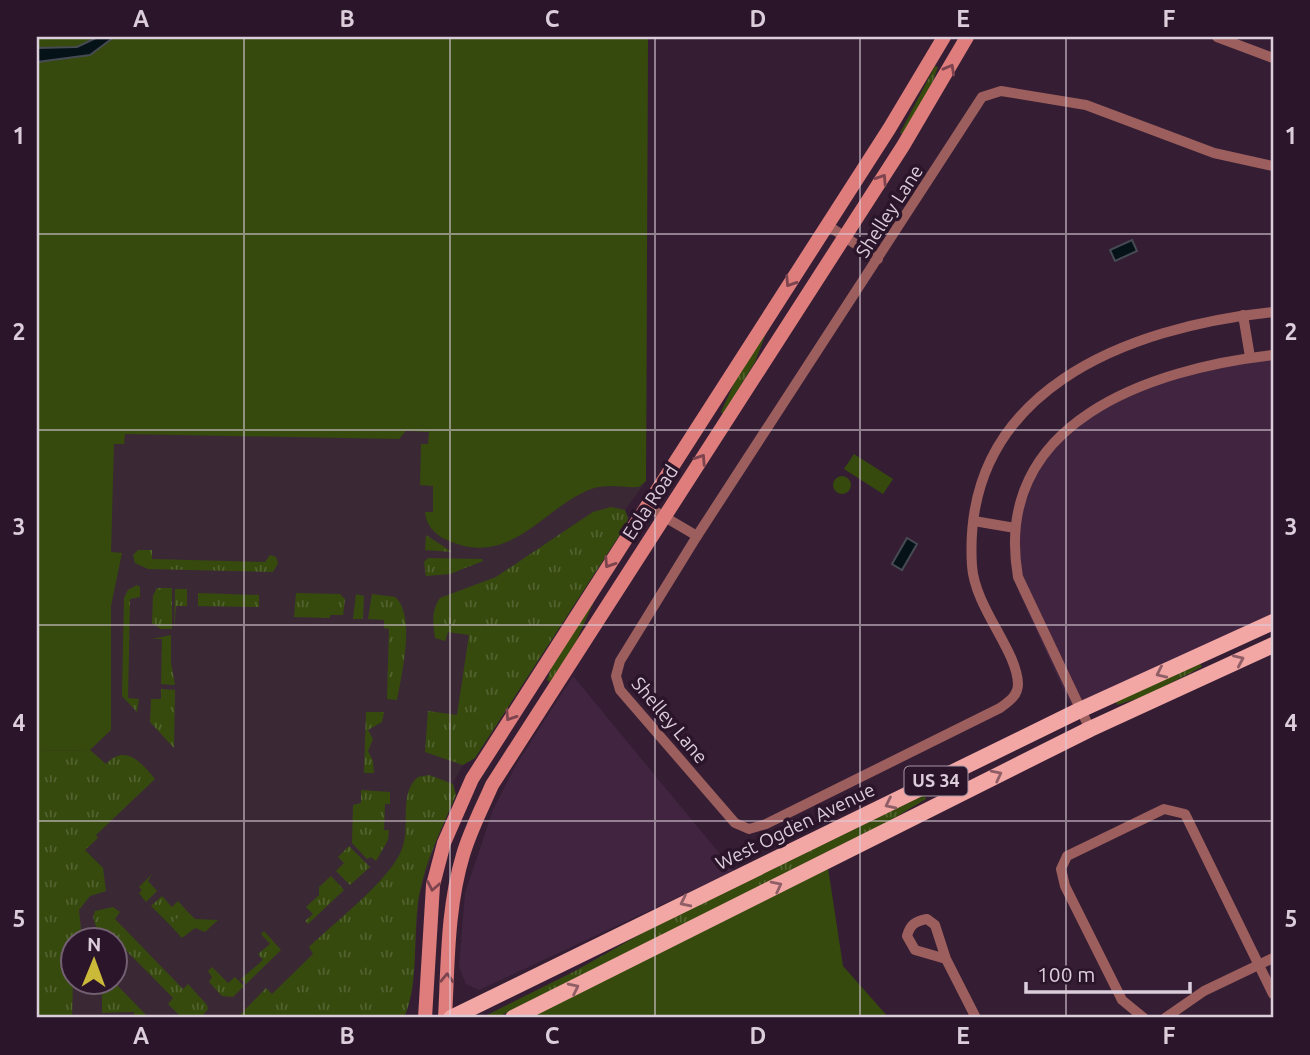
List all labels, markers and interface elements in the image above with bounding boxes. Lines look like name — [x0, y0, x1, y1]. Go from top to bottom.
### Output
text: A — [133, 6, 149, 31]
text: B — [339, 6, 355, 31]
text: C — [545, 6, 560, 31]
text: D — [750, 6, 766, 31]
text: E — [956, 6, 970, 31]
text: F — [1163, 6, 1176, 31]
one-way arrow — [942, 63, 955, 76]
text: 1 — [13, 123, 25, 148]
text: 1 — [1285, 123, 1297, 148]
street label: Shelley Lane — [851, 161, 927, 261]
one-way arrow — [873, 174, 886, 187]
one-way arrow — [785, 275, 798, 288]
text: 2 — [13, 319, 25, 344]
text: 2 — [1285, 319, 1297, 344]
one-way arrow — [693, 454, 705, 467]
street label: Eola Road — [618, 461, 682, 543]
text: 3 — [13, 514, 25, 539]
text: 3 — [1285, 514, 1297, 539]
one-way arrow — [604, 556, 617, 569]
one-way arrow — [1232, 654, 1244, 668]
one-way arrow — [1156, 664, 1168, 678]
street label: Shelley Lane — [627, 672, 713, 768]
one-way arrow — [506, 708, 519, 721]
text: 4 — [13, 710, 26, 735]
text: 4 — [1285, 710, 1298, 735]
road number: US 34 — [904, 766, 968, 796]
one-way arrow — [990, 770, 1002, 784]
street label: West Ogden Avenue — [712, 778, 878, 874]
one-way arrow — [885, 796, 897, 810]
one-way arrow — [426, 880, 441, 892]
one-way arrow — [770, 880, 782, 894]
one-way arrow — [680, 894, 692, 908]
text: 5 — [13, 906, 25, 931]
text: 5 — [1285, 906, 1297, 931]
north arrow — [60, 926, 130, 996]
text: N — [87, 933, 102, 955]
scale bar — [1026, 950, 1191, 994]
text: 100 m — [1037, 962, 1095, 986]
one-way arrow — [440, 972, 455, 983]
one-way arrow — [567, 982, 579, 996]
text: A — [133, 1023, 149, 1048]
text: B — [339, 1023, 355, 1048]
text: C — [545, 1023, 560, 1048]
text: D — [750, 1023, 766, 1048]
text: E — [956, 1023, 970, 1048]
text: F — [1163, 1023, 1176, 1048]

